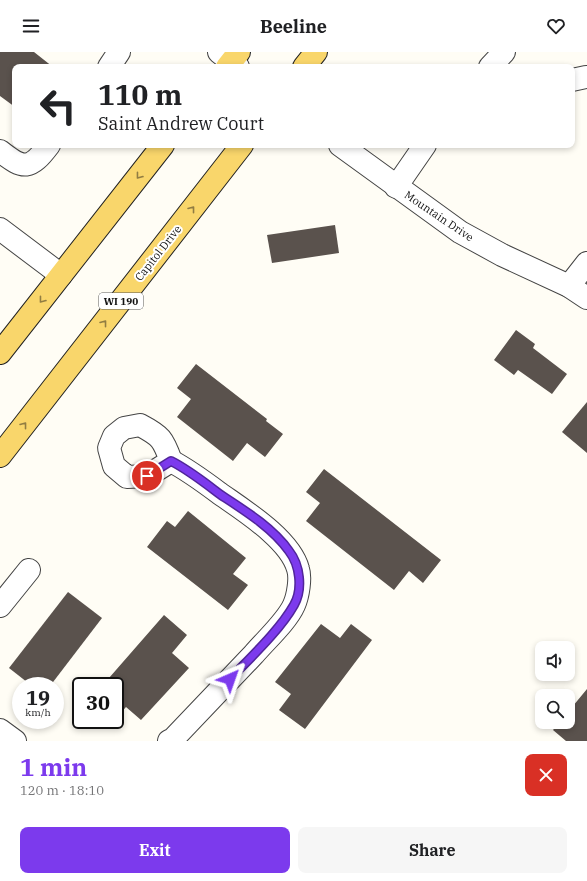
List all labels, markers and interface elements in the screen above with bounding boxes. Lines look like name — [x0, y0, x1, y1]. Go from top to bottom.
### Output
icon: menu — [20, 15, 42, 37]
text: Beeline — [260, 15, 327, 38]
icon: heart — [545, 15, 567, 37]
text: 110 m — [98, 76, 182, 113]
icon: left — [32, 80, 84, 132]
text: Saint Andrew Court — [98, 112, 264, 135]
one-way arrow — [137, 171, 144, 178]
street label: Mountain Drive — [402, 188, 476, 244]
one-way arrow — [188, 207, 195, 214]
street label: Capitol Drive — [132, 222, 184, 284]
road number: WI 190 — [99, 293, 143, 309]
one-way arrow — [39, 295, 46, 302]
one-way arrow — [99, 320, 106, 327]
one-way arrow — [19, 423, 26, 430]
pin — [130, 459, 164, 493]
icon: arrive — [136, 465, 158, 487]
map controls — [535, 641, 575, 729]
button: sound — [535, 641, 575, 681]
position arrow — [209, 658, 251, 700]
speed limit sign: 30 — [72, 677, 124, 729]
text: 19 — [26, 684, 50, 711]
button: search — [535, 689, 575, 729]
text: km/h — [25, 706, 51, 719]
text: 1 min — [20, 751, 87, 783]
button: close — [525, 754, 567, 796]
text: 120 m · 18:10 — [20, 782, 104, 799]
button: Exit — [20, 827, 290, 873]
button: Share — [298, 827, 567, 873]

